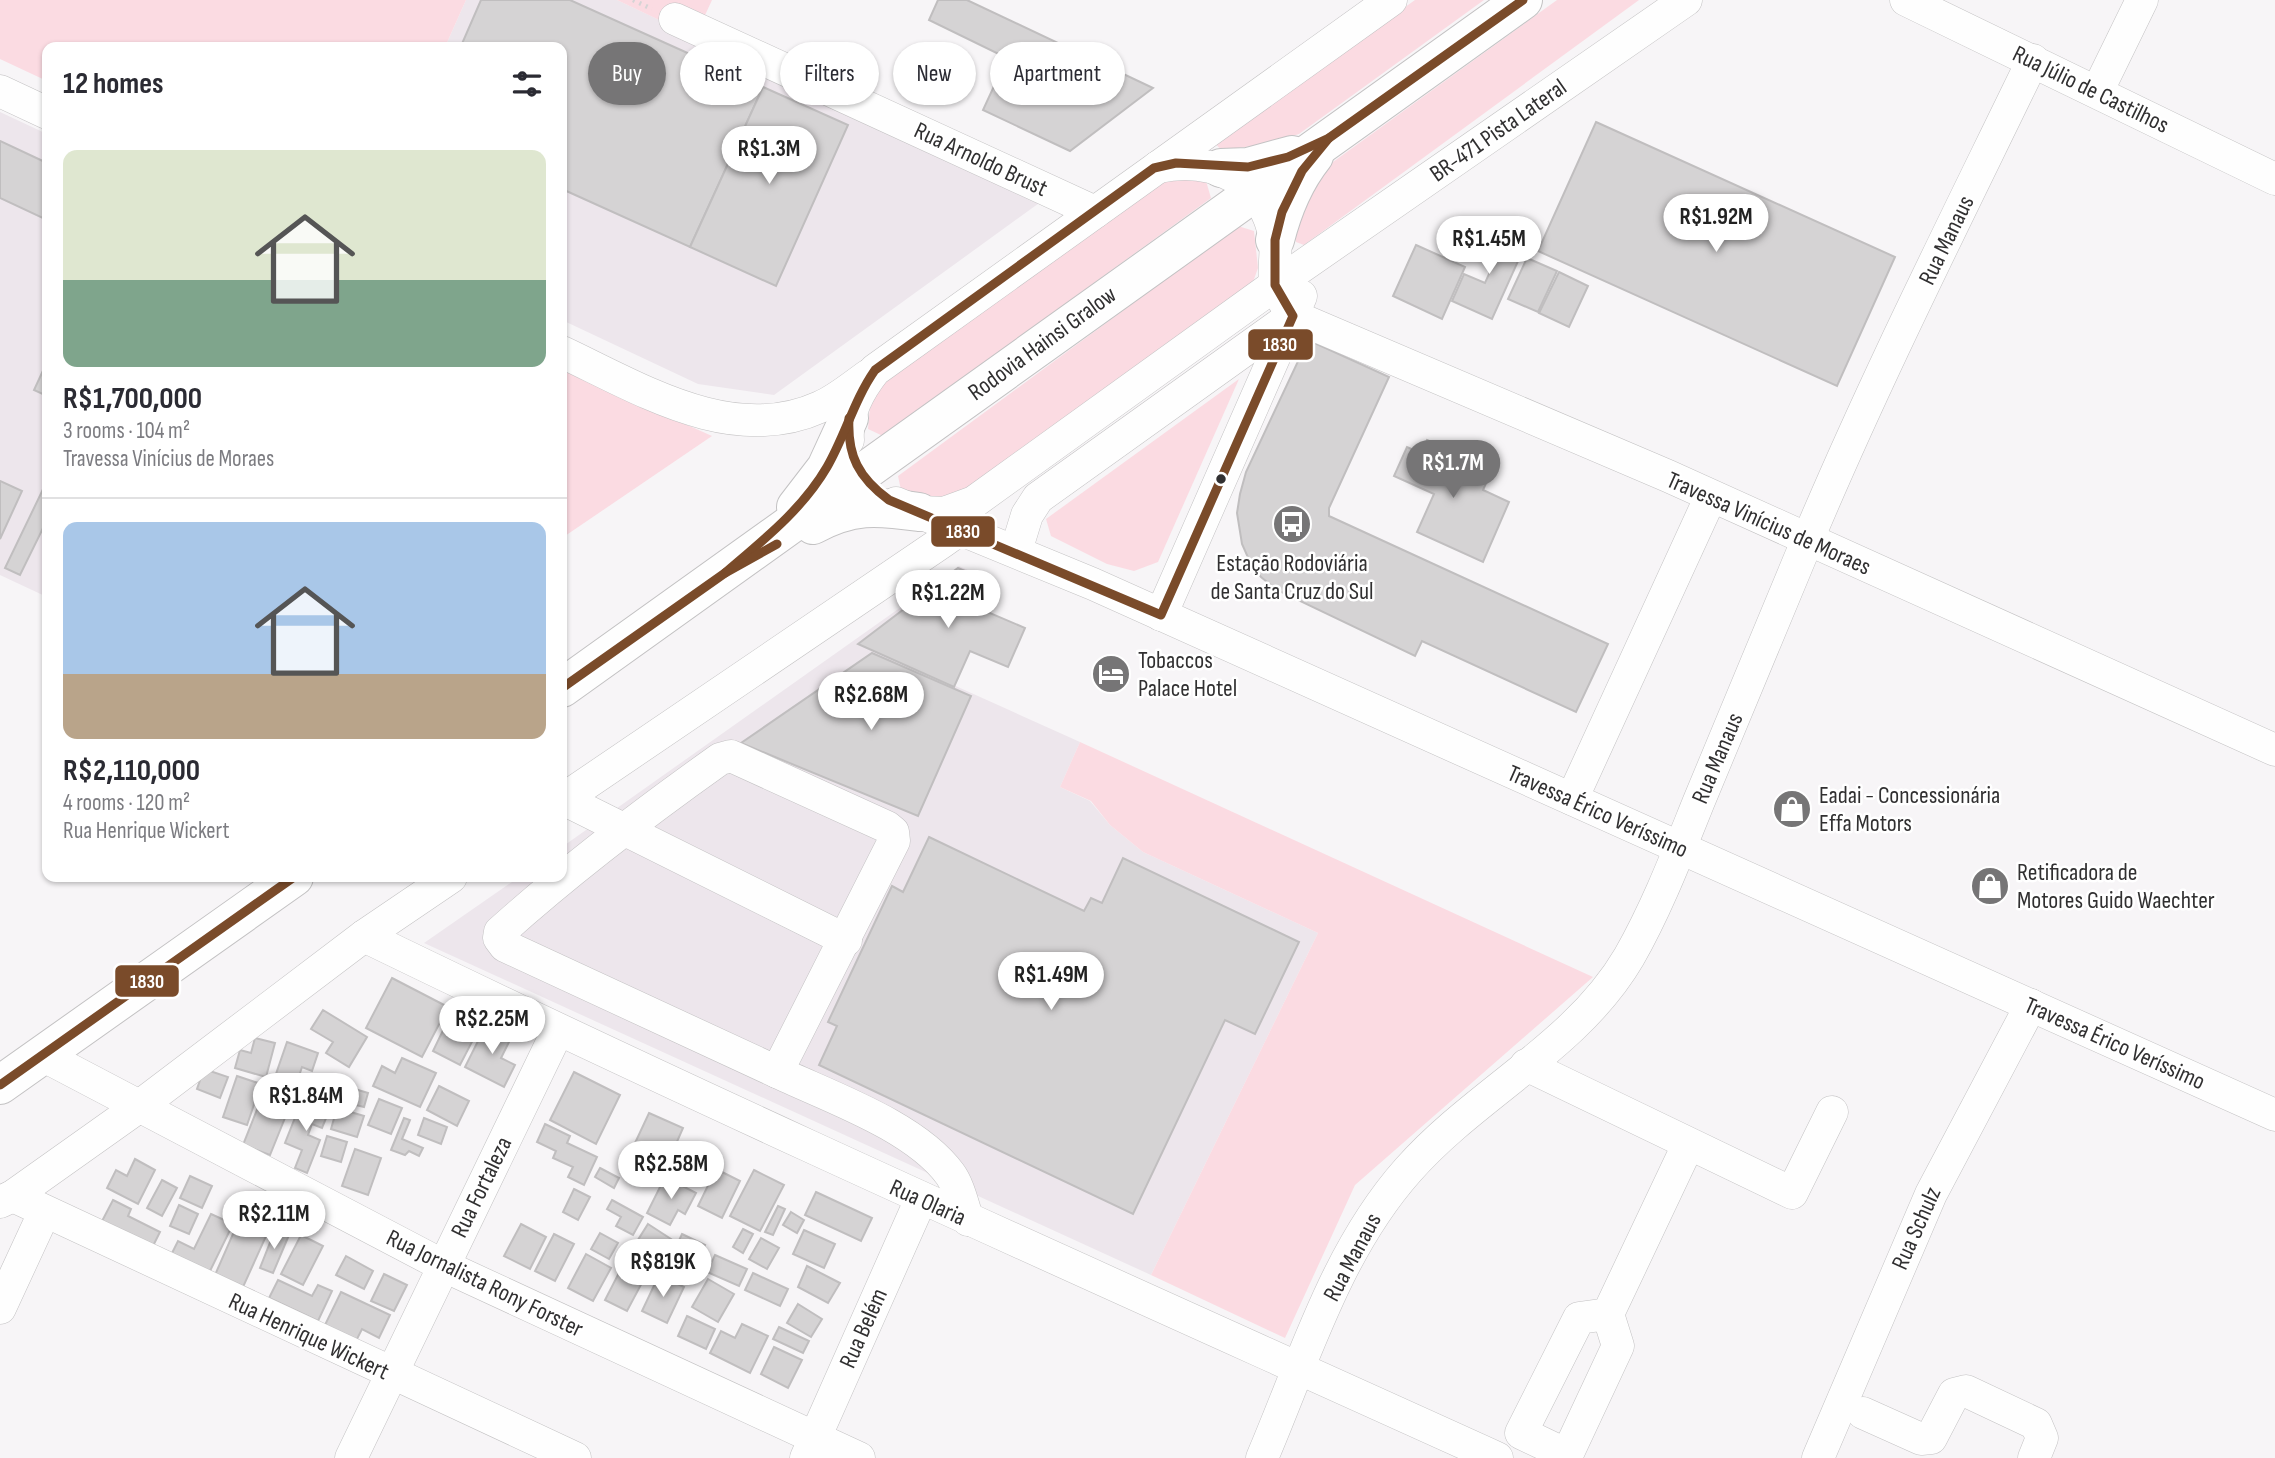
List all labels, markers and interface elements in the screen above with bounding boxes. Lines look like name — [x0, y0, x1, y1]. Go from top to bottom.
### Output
street label: Rua Júlio de Castilhos — [2008, 39, 2174, 140]
chip: Buy — [588, 42, 666, 105]
chip: Rent — [680, 42, 766, 105]
chip: Filters — [780, 42, 879, 105]
chip: New — [893, 42, 976, 105]
chip: Apartment — [990, 42, 1125, 105]
icon: filters — [508, 65, 546, 103]
text: 12 homes — [63, 66, 164, 102]
street label: BR-471 Pista Lateral — [1424, 73, 1572, 188]
street label: Rua Arnoldo Brust — [909, 116, 1052, 203]
pin: R$1.3M — [712, 127, 826, 186]
text: R$1.3M — [738, 135, 800, 163]
street label: Rua Manaus — [1912, 191, 1980, 290]
pin: R$1.92M — [1651, 194, 1781, 254]
icon: home — [242, 196, 368, 322]
text: R$1.92M — [1679, 203, 1753, 231]
pin: R$1.45M — [1424, 216, 1554, 276]
text: R$1.45M — [1452, 225, 1526, 253]
street label: Rodovia Hainsi Gralow — [963, 280, 1122, 407]
line badge: 1830 — [1247, 328, 1314, 361]
text: 1830 — [1263, 334, 1297, 357]
text: R$1,700,000 — [63, 381, 202, 417]
text: 3 rooms · 104 m² — [63, 417, 190, 445]
pin: R$1.7M — [1396, 440, 1510, 500]
text: Travessa Vinícius de Moraes — [63, 445, 274, 473]
text: R$1.7M — [1422, 449, 1484, 477]
street label: Travessa Vinícius de Moraes — [1662, 465, 1875, 582]
unlabelled marker — [1214, 472, 1228, 486]
bus stop icon: Estação Rodoviária de Santa Cruz do Sul — [1271, 503, 1313, 545]
line badge: 1830 — [930, 515, 996, 548]
text: 1830 — [946, 521, 980, 544]
place label: Estação Rodoviária de Santa Cruz do Sul — [1210, 549, 1374, 606]
icon: home — [242, 568, 368, 694]
pin: R$1.22M — [883, 570, 1013, 630]
text: R$1.22M — [911, 579, 985, 607]
place label: Tobaccos Palace Hotel — [1138, 646, 1237, 703]
hotel icon: Tobaccos Palace Hotel — [1090, 653, 1132, 695]
pin: R$2.68M — [806, 672, 936, 732]
text: R$2.68M — [834, 681, 908, 709]
street label: Rua Manaus — [1685, 708, 1750, 808]
text: R$2,110,000 — [63, 753, 200, 789]
street label: Travessa Érico Veríssimo — [1503, 759, 1693, 864]
place label: Eadai - Concessionária Effa Motors — [1819, 781, 2000, 838]
shop icon: Eadai - Concessionária Effa Motors — [1771, 788, 1813, 830]
text: 4 rooms · 120 m² — [63, 789, 190, 817]
text: Rua Henrique Wickert — [63, 817, 230, 845]
place label: Retificadora de Motores Guido Waechter — [2017, 858, 2215, 915]
shop icon: Retificadora de Motores Guido Waechter — [1969, 865, 2011, 907]
pin: R$1.49M — [986, 953, 1116, 1012]
text: R$1.49M — [1014, 961, 1088, 989]
line badge: 1830 — [114, 964, 180, 998]
text: 1830 — [130, 971, 164, 994]
street label: Travessa Érico Veríssimo — [2020, 991, 2210, 1096]
pin: R$2.25M — [427, 996, 557, 1056]
text: R$2.25M — [455, 1005, 529, 1033]
pin: R$1.84M — [241, 1074, 371, 1133]
text: R$1.84M — [269, 1082, 343, 1110]
street label: Rua Fortaleza — [445, 1132, 518, 1242]
pin: R$2.58M — [606, 1142, 736, 1201]
text: R$2.58M — [634, 1150, 708, 1178]
street label: Rua Olaria — [885, 1173, 970, 1232]
street label: Rua Schulz — [1885, 1182, 1948, 1274]
pin: R$2.11M — [209, 1192, 339, 1251]
text: R$2.11M — [238, 1200, 310, 1228]
street label: Rua Manaus — [1317, 1208, 1388, 1306]
street label: Rua Jornalista Rony Forster — [382, 1223, 588, 1344]
pin: R$819K — [606, 1240, 720, 1299]
text: R$819K — [630, 1248, 696, 1276]
street label: Rua Belém — [833, 1284, 894, 1372]
street label: Rua Henrique Wickert — [224, 1287, 394, 1386]

